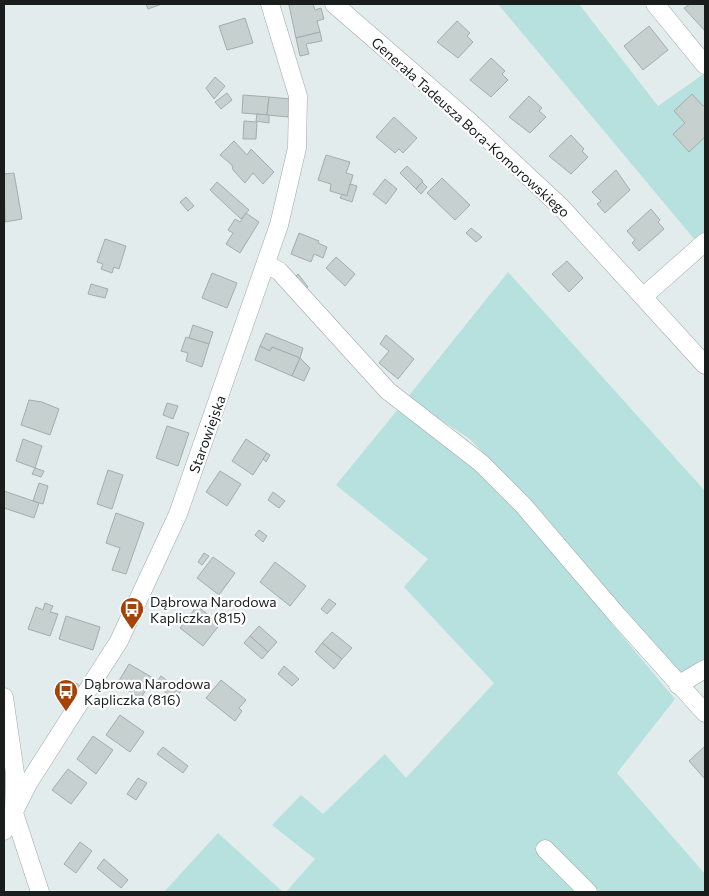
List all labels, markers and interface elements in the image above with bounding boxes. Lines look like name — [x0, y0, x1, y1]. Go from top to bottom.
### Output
street label: Generała Tadeusza Bora-Komorowskiego — [368, 33, 574, 221]
street label: Starowiejska — [185, 393, 229, 475]
place label: Dąbrowa Narodowa Kapliczka (815) — [150, 593, 277, 626]
bus stop icon: Dąbrowa Narodowa Kapliczka (815) — [119, 596, 145, 630]
place label: Dąbrowa Narodowa Kapliczka (816) — [84, 675, 211, 708]
bus stop icon: Dąbrowa Narodowa Kapliczka (816) — [53, 678, 79, 712]

